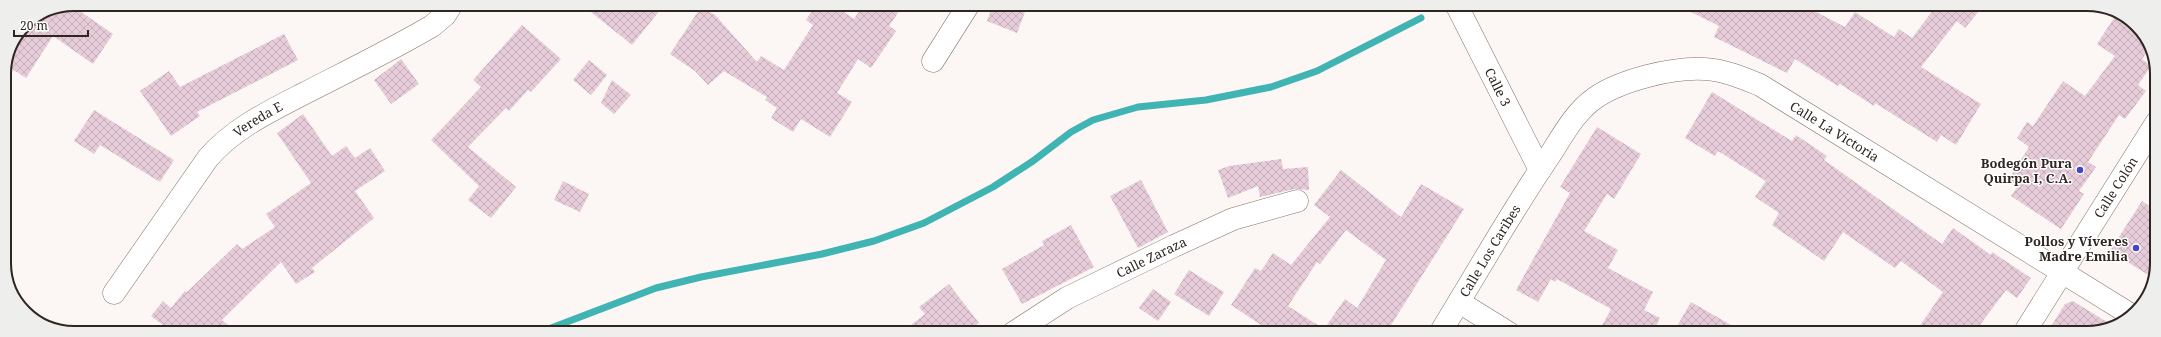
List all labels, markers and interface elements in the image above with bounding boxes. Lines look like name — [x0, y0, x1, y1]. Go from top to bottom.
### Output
scale bar — [14, 12, 88, 38]
text: 20 m — [20, 17, 48, 34]
street label: Calle 3 — [1481, 65, 1515, 109]
street label: Vereda E — [229, 97, 286, 141]
street label: Calle La Victoria — [1787, 97, 1883, 166]
street label: Calle Colón — [2090, 153, 2142, 221]
place label: Bodegón Pura Quirpa I, C.A. — [1981, 154, 2072, 187]
marker: Bodegón Pura Quirpa I, C.A. — [2075, 165, 2085, 175]
street label: Calle Los Caribes — [1455, 201, 1525, 300]
place label: Pollos y Víveres Madre Emilia — [2025, 232, 2128, 265]
street label: Calle Zaraza — [1113, 233, 1189, 282]
marker: Pollos y Víveres Madre Emilia — [2131, 243, 2141, 253]

